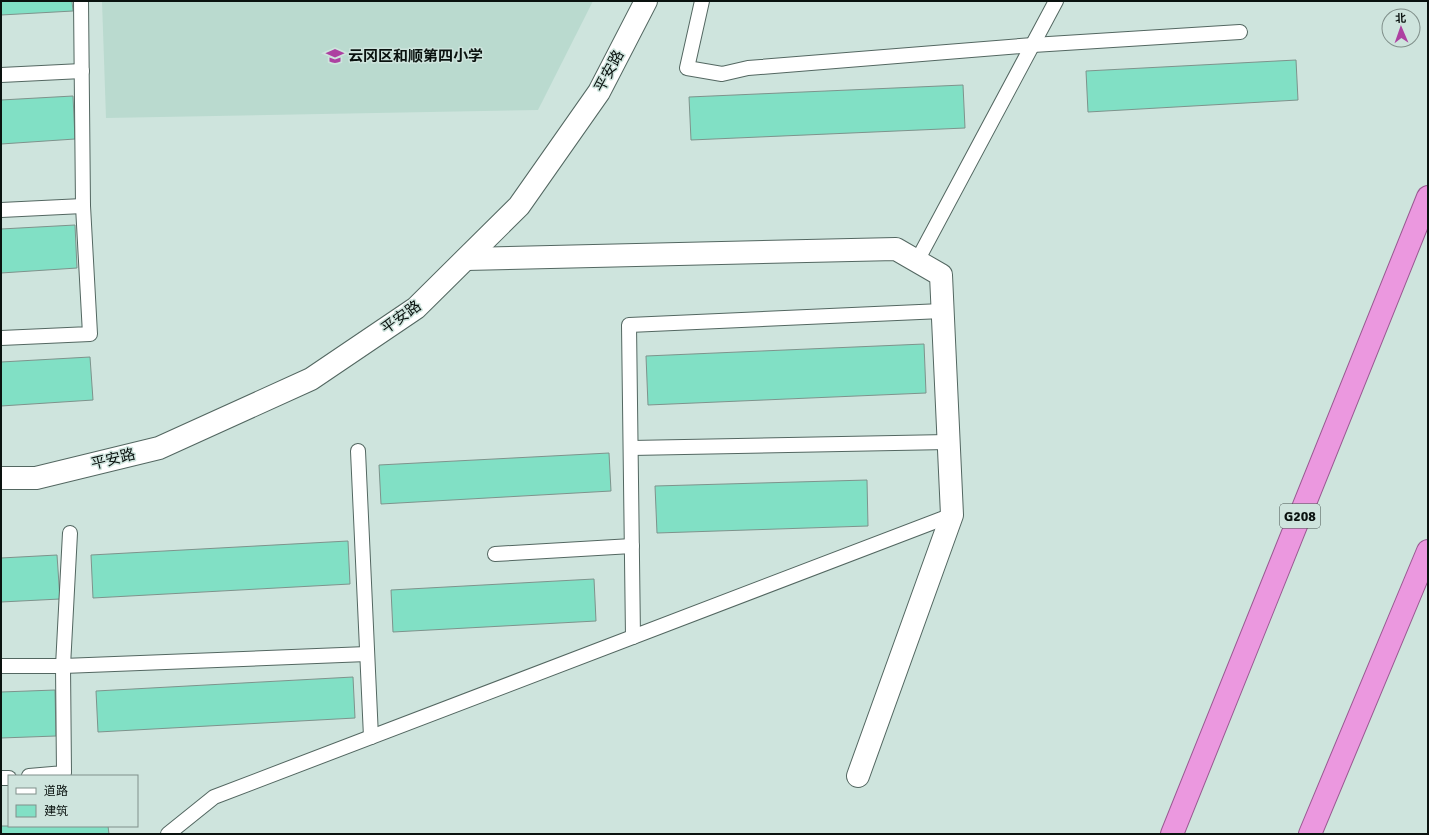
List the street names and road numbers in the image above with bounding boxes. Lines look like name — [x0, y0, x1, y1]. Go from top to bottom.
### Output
street label: 平安路 — [590, 47, 628, 95]
street label: 平安路 — [378, 296, 424, 338]
street label: 平安路 — [89, 445, 137, 473]
road number: G208 — [1280, 504, 1320, 528]

